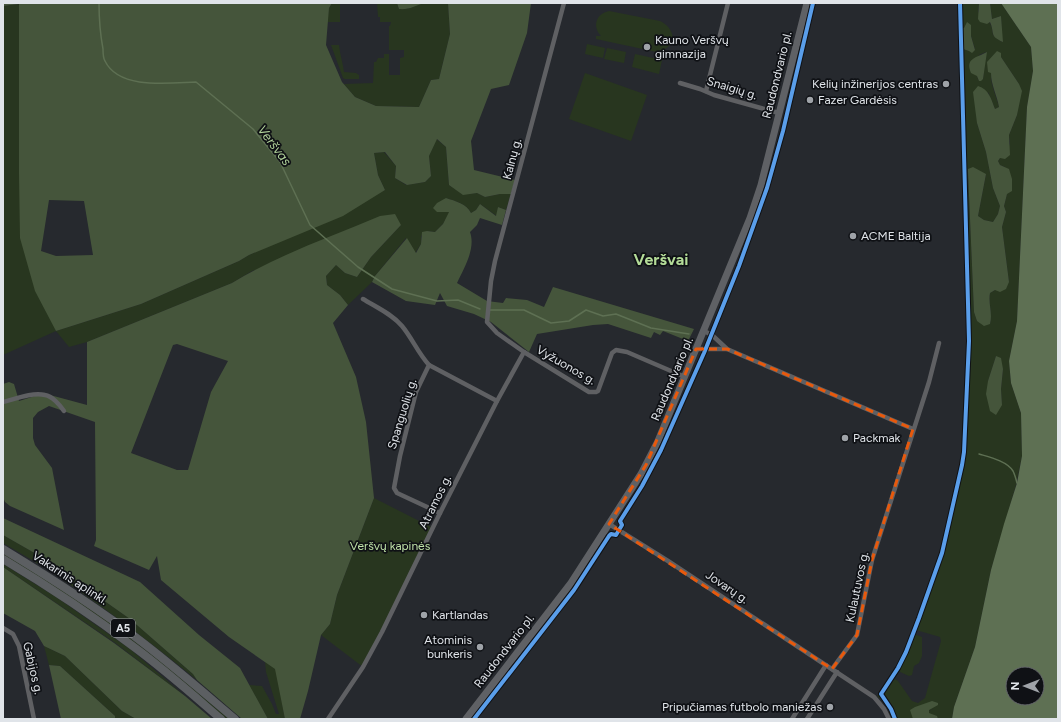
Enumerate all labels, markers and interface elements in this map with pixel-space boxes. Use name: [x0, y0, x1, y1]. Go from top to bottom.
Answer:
street label: Raudondvario pl.: [759, 30, 795, 120]
place label: Kauno Veršvų gimnazija: [655, 33, 729, 61]
marker: Kauno Veršvų gimnazija: [642, 42, 652, 52]
street label: Snaigių g.: [705, 74, 759, 102]
place label: Kelių inžinerijos centras: [812, 77, 938, 91]
marker: Kelių inžinerijos centras: [941, 79, 951, 89]
place label: Fazer Gardėsis: [818, 93, 897, 107]
marker: Fazer Gardėsis: [805, 95, 815, 105]
water label: Veršvas: [255, 122, 295, 168]
street label: Kalnų g.: [500, 137, 524, 181]
place label: ACME Baltija: [861, 229, 931, 243]
marker: ACME Baltija: [848, 231, 858, 241]
district label: Veršvai: [634, 250, 688, 269]
street label: Raudondvario pl.: [648, 335, 696, 423]
street label: Vyžuonos g.: [534, 342, 598, 388]
street label: Spanguolių g.: [385, 377, 419, 451]
place label: Packmak: [853, 431, 901, 445]
marker: Packmak: [840, 433, 850, 443]
street label: Atramos g.: [416, 473, 454, 531]
park label: Veršvų kapinės: [350, 539, 431, 553]
street label: Vakarinis aplinkl.: [30, 548, 110, 608]
street label: Kulautuvos g.: [843, 550, 871, 624]
street label: Jovarų g.: [703, 568, 751, 606]
place label: Kartlandas: [432, 608, 489, 622]
marker: Kartlandas: [419, 610, 429, 620]
street label: Raudondvario pl.: [471, 612, 537, 690]
road number: A5: [111, 619, 135, 637]
place label: Atominis bunkeris: [424, 633, 472, 661]
street label: Gabijos g.: [20, 640, 46, 696]
marker: Atominis bunkeris: [475, 642, 485, 652]
north arrow: [1005, 666, 1045, 706]
text: N: [1009, 682, 1022, 690]
place label: Pripučiamas futbolo maniežas: [662, 700, 822, 714]
marker: Pripučiamas futbolo maniežas: [825, 702, 835, 712]

